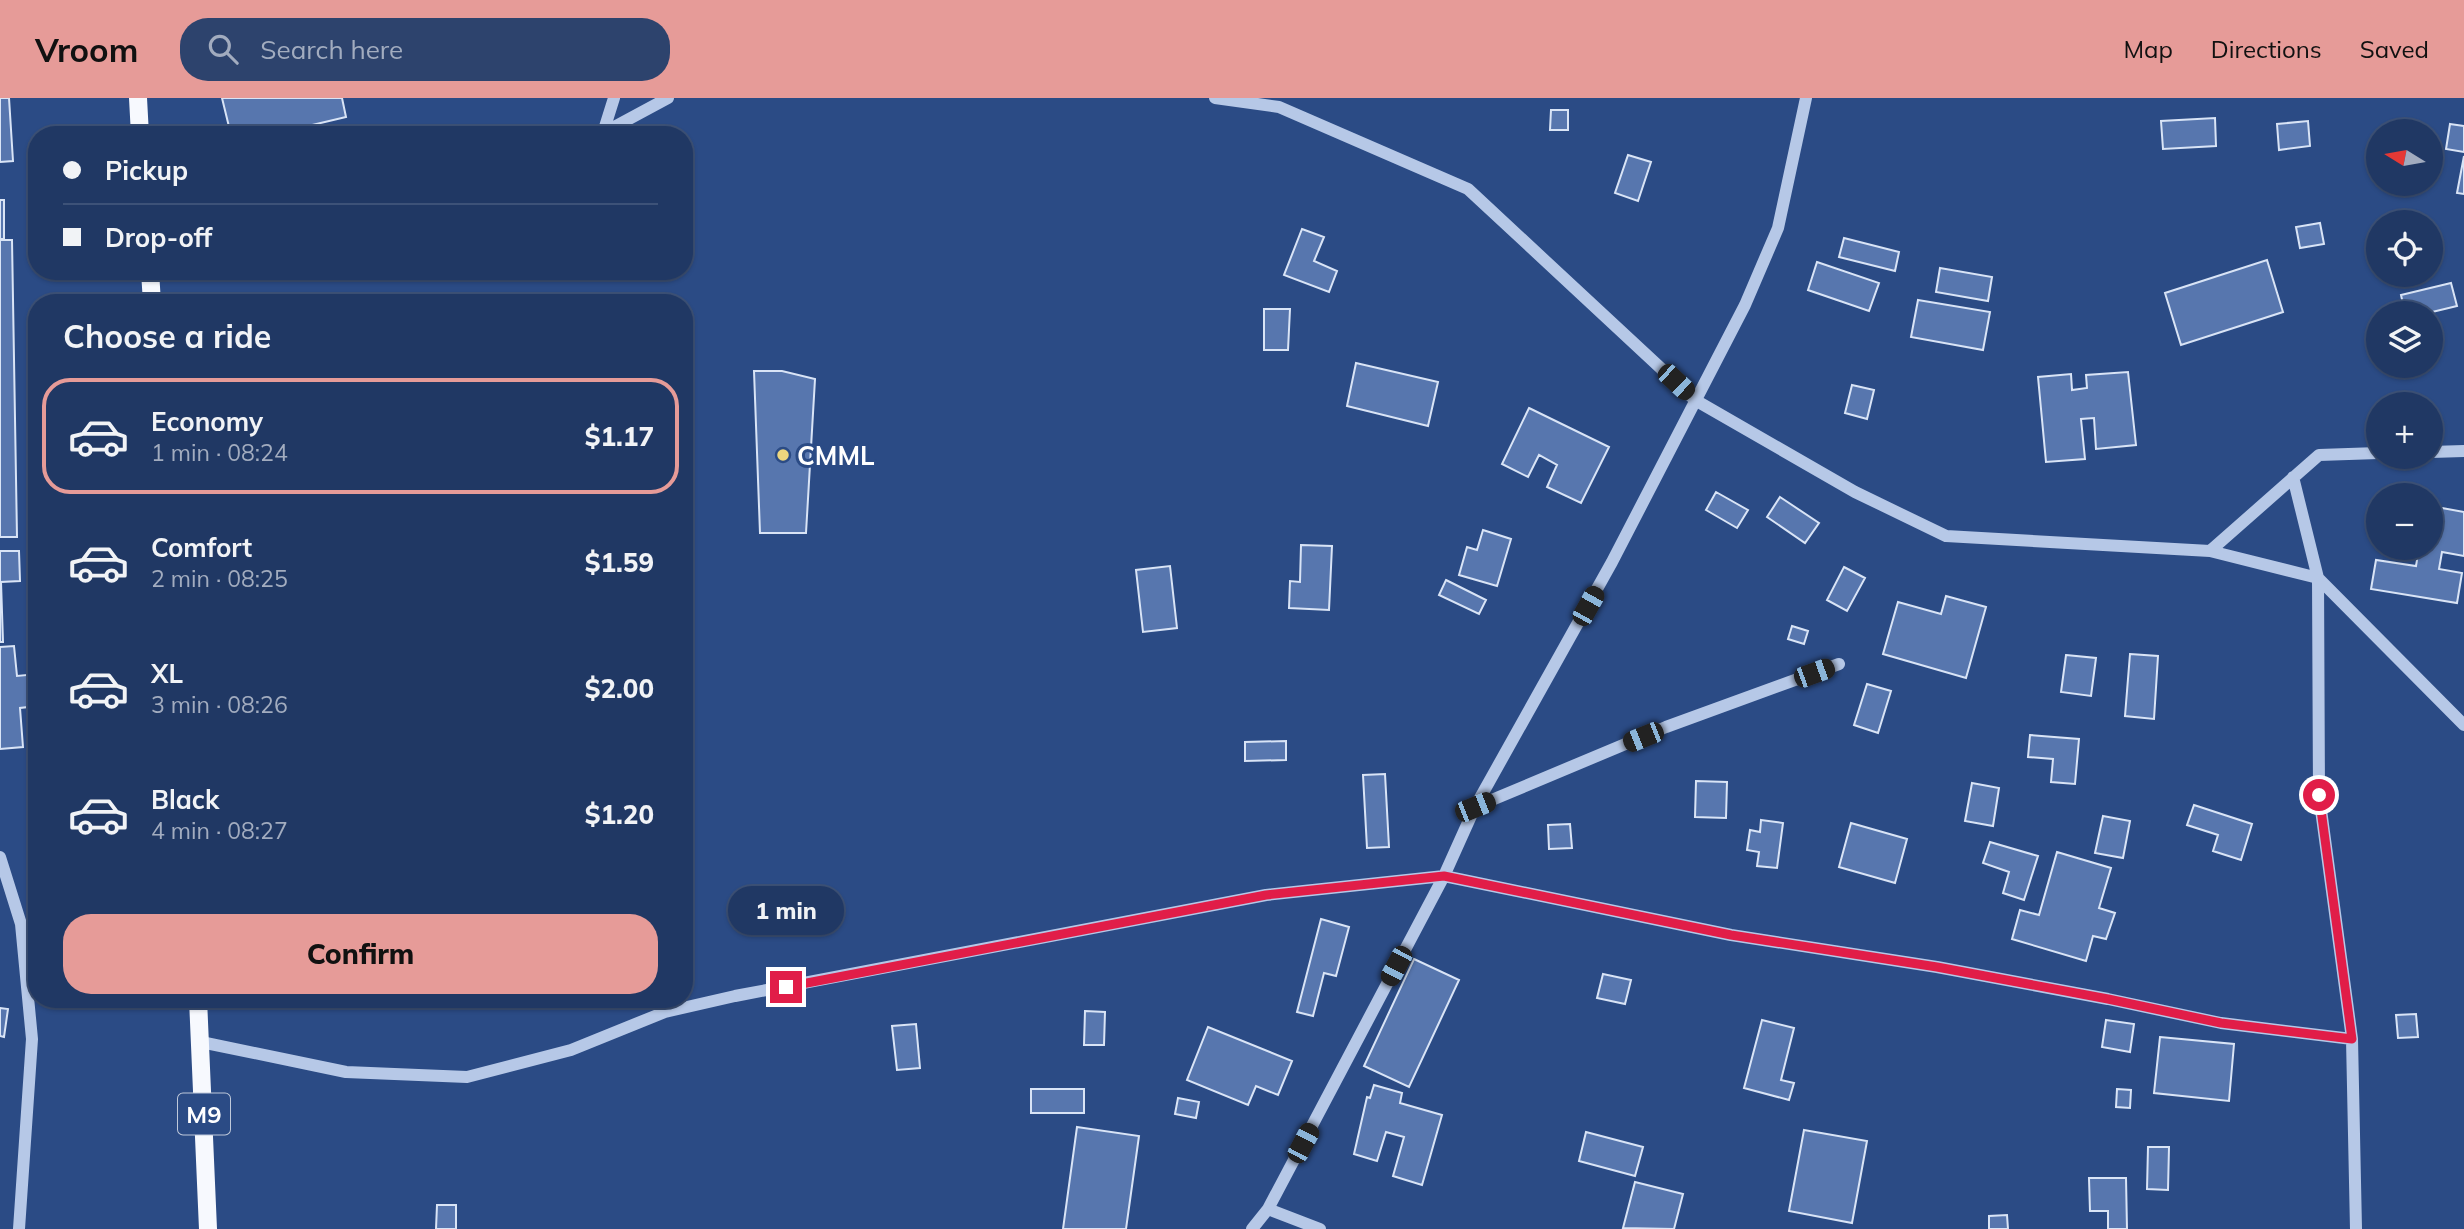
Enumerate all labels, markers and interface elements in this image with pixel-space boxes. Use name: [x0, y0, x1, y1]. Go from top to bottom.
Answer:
search box: [180, 18, 670, 81]
text: Vroom: [35, 29, 138, 70]
icon: search: [204, 30, 242, 68]
text: Search here: [260, 33, 403, 66]
text: Map: [2123, 34, 2173, 64]
text: Directions: [2211, 34, 2322, 64]
text: Saved: [2360, 34, 2429, 64]
north arrow: [2366, 119, 2443, 196]
map controls: [2366, 119, 2443, 560]
text: Pickup: [105, 154, 188, 187]
button: locate: [2366, 210, 2443, 287]
text: Drop-off: [105, 221, 212, 254]
button: layers: [2366, 301, 2443, 378]
text: Choose a ride: [63, 316, 271, 356]
car: [1654, 360, 1699, 404]
button: +: [2366, 392, 2443, 469]
icon: car: [67, 405, 130, 468]
text: Economy: [151, 405, 263, 438]
text: $1.17: [585, 420, 654, 453]
text: 1 min · 08:24: [151, 438, 288, 467]
place label: CMML: [797, 439, 875, 472]
marker: CMML: [775, 447, 791, 463]
button: −: [2366, 483, 2443, 560]
icon: car: [67, 531, 130, 594]
text: Comfort: [151, 531, 252, 564]
text: $1.59: [585, 546, 654, 579]
text: 2 min · 08:25: [151, 564, 288, 593]
car: [1569, 583, 1608, 629]
car: [1791, 656, 1838, 690]
icon: car: [67, 657, 130, 720]
text: XL: [151, 657, 183, 690]
text: $2.00: [585, 672, 654, 705]
text: 3 min · 08:26: [151, 690, 288, 719]
car: [1620, 719, 1667, 755]
route start: [2303, 779, 2335, 811]
icon: car: [67, 783, 130, 846]
text: Black: [151, 783, 219, 816]
car: [1452, 789, 1499, 825]
text: $1.20: [585, 798, 654, 831]
text: 4 min · 08:27: [151, 816, 288, 845]
callout: 1 min: [728, 886, 844, 934]
text: 1 min: [755, 896, 817, 925]
button: Confirm: [63, 914, 658, 994]
car: [1377, 943, 1416, 989]
route end: [770, 971, 802, 1003]
road number: M9: [178, 1094, 230, 1134]
car: [1284, 1120, 1323, 1166]

